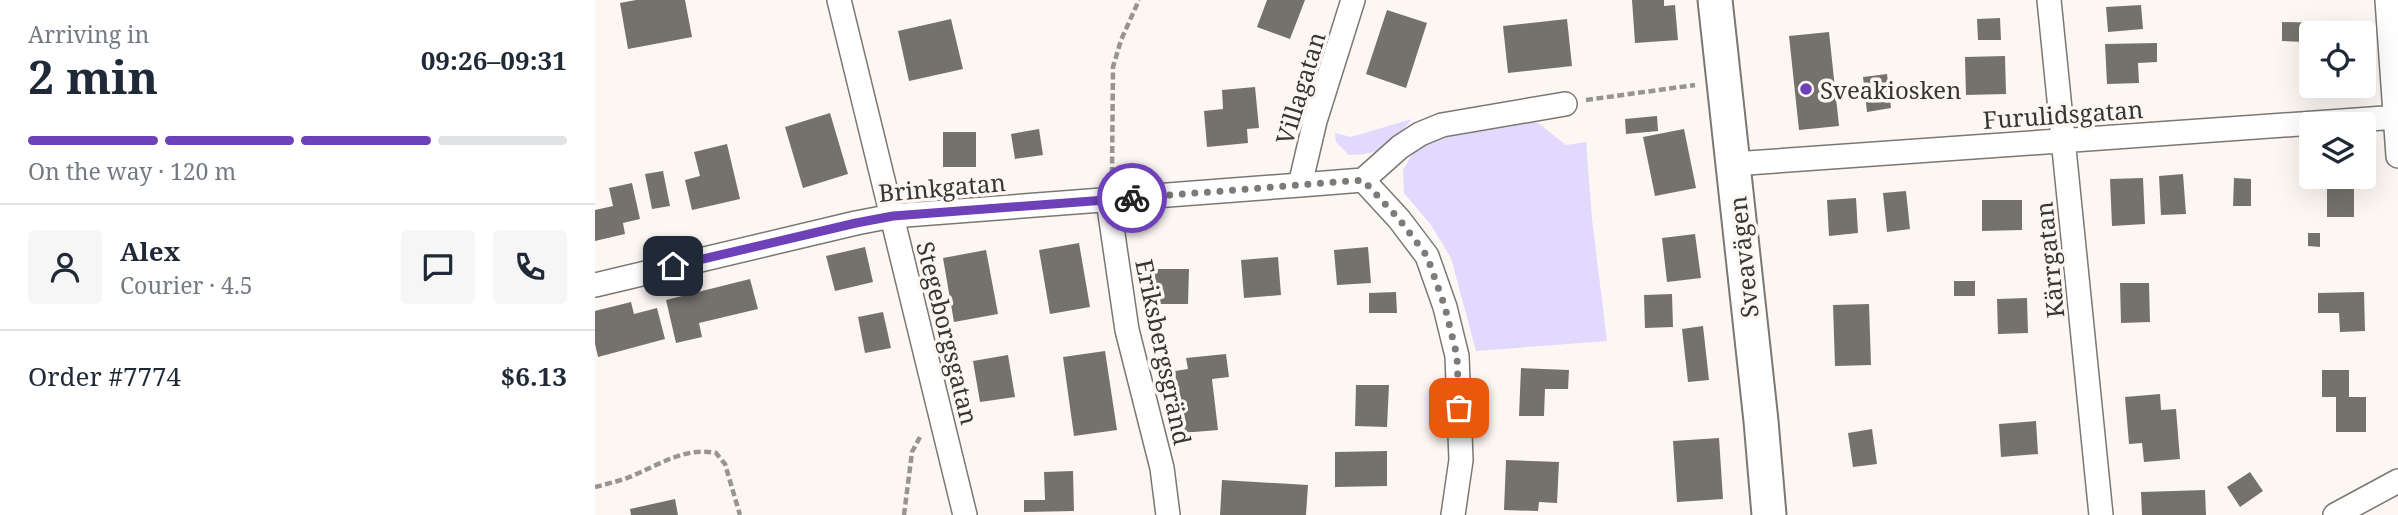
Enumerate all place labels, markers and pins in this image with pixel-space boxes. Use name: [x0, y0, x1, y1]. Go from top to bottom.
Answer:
place label: Sveakiosken: [1820, 73, 1962, 106]
marker: Sveakiosken: [1798, 81, 1814, 97]
pin: [643, 236, 703, 296]
pin: [1429, 378, 1489, 438]

